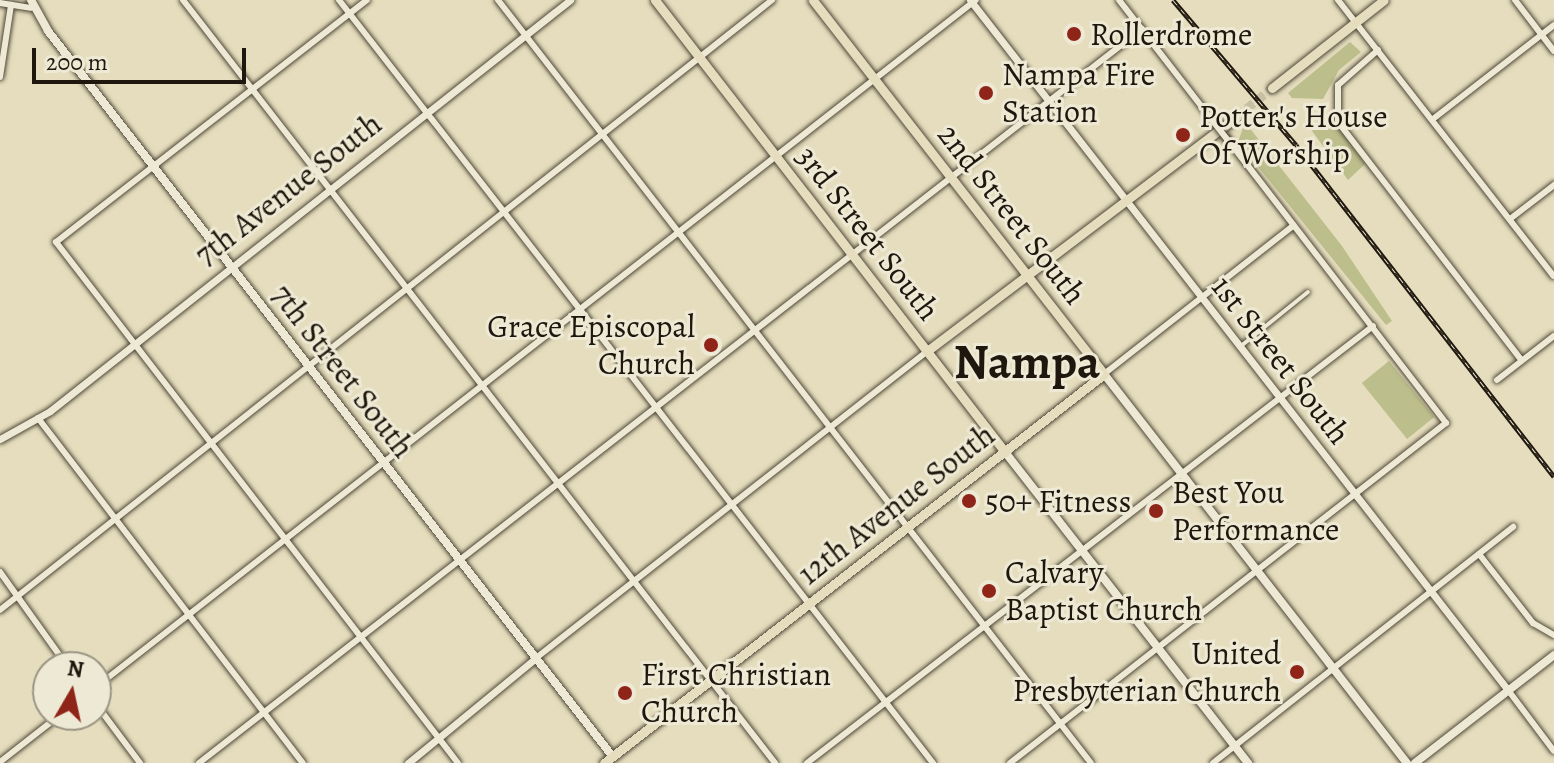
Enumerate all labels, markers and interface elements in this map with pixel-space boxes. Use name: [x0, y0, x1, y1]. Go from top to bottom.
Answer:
place label: Rollerdrome: [1090, 15, 1252, 53]
marker: Rollerdrome: [1065, 25, 1083, 43]
scale bar: [36, 32, 250, 82]
text: 200 m: [46, 46, 108, 78]
place label: Nampa Fire Station: [1002, 56, 1155, 131]
marker: Nampa Fire Station: [977, 84, 995, 102]
place label: Potter's House Of Worship: [1199, 98, 1388, 173]
street label: 7th Avenue South: [187, 104, 389, 274]
street label: 2nd Street South: [930, 116, 1094, 312]
marker: Potter's House Of Worship: [1174, 126, 1192, 144]
street label: 3rd Street South: [788, 138, 948, 328]
street label: 1st Street South: [1203, 268, 1359, 452]
street label: 7th Street South: [263, 277, 423, 465]
place label: Grace Episcopal Church: [487, 308, 695, 383]
district label: Nampa: [954, 334, 1100, 392]
marker: Grace Episcopal Church: [702, 336, 720, 354]
street label: 12th Avenue South: [790, 415, 1002, 593]
place label: Best You Performance: [1172, 474, 1339, 549]
place label: 50+ Fitness: [985, 482, 1131, 520]
marker: 50+ Fitness: [960, 492, 978, 510]
marker: Best You Performance: [1147, 502, 1165, 520]
place label: Calvary Baptist Church: [1005, 554, 1202, 629]
marker: Calvary Baptist Church: [980, 582, 998, 600]
place label: United Presbyterian Church: [1013, 635, 1281, 710]
north arrow: [32, 651, 112, 731]
text: N: [65, 653, 86, 685]
place label: First Christian Church: [641, 656, 831, 731]
marker: United Presbyterian Church: [1288, 663, 1306, 681]
marker: First Christian Church: [616, 684, 634, 702]

